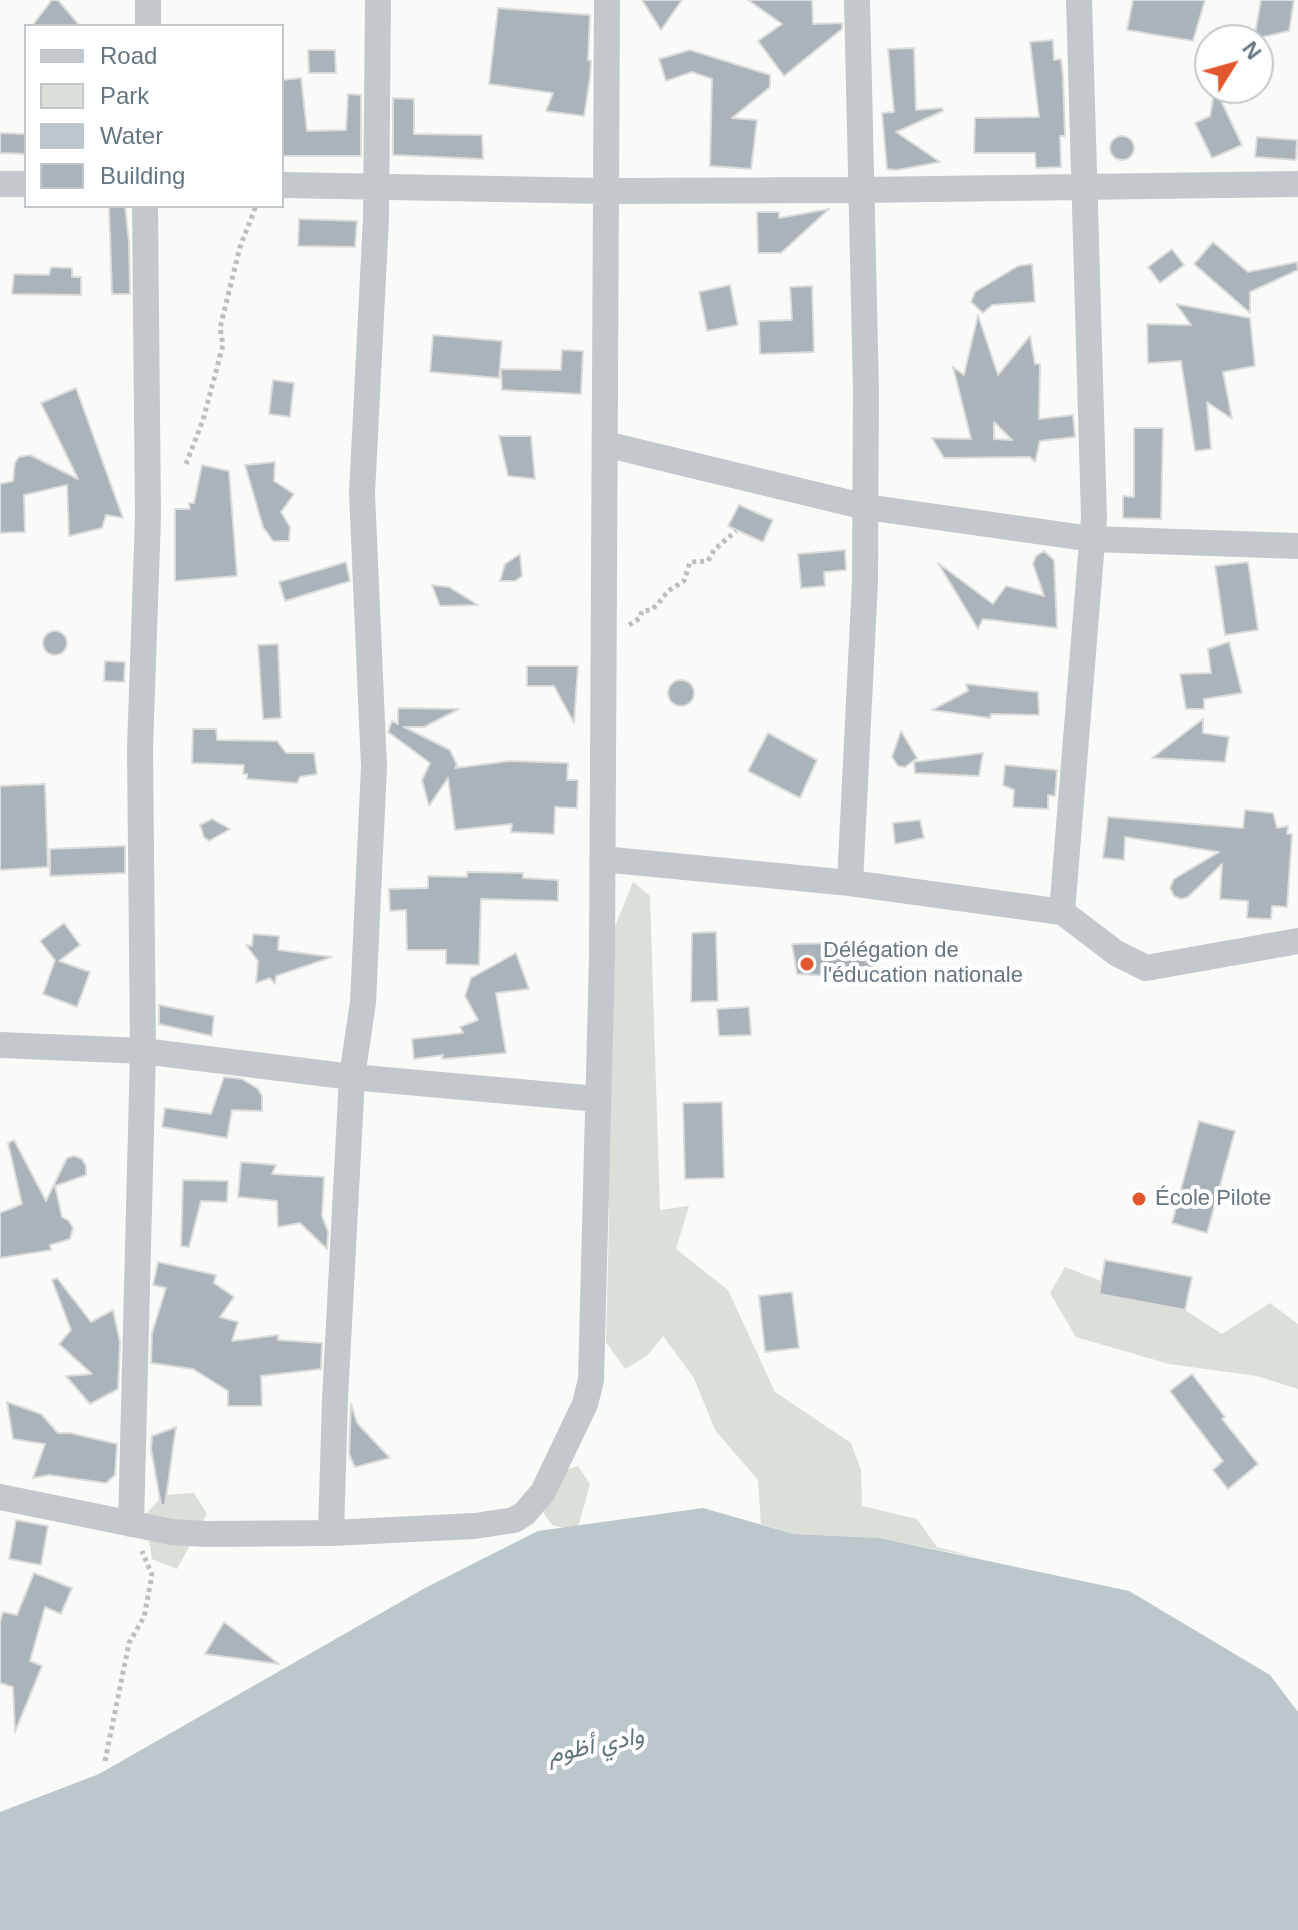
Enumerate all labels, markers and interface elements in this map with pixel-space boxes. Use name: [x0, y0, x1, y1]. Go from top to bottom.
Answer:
legend: [24, 24, 284, 208]
north arrow: [1194, 24, 1274, 104]
text: N: [1237, 37, 1267, 64]
text: Road: [100, 42, 157, 69]
text: Park: [100, 82, 149, 109]
text: Water: [100, 122, 163, 149]
text: Building: [100, 162, 185, 189]
place label: Délégation de l'éducation nationale: [823, 938, 1023, 990]
marker: Délégation de l'éducation nationale: [798, 955, 816, 973]
place label: École Pilote: [1155, 1186, 1271, 1212]
marker: École Pilote: [1130, 1190, 1148, 1208]
water label: وادي أظوم: [545, 1722, 647, 1770]

